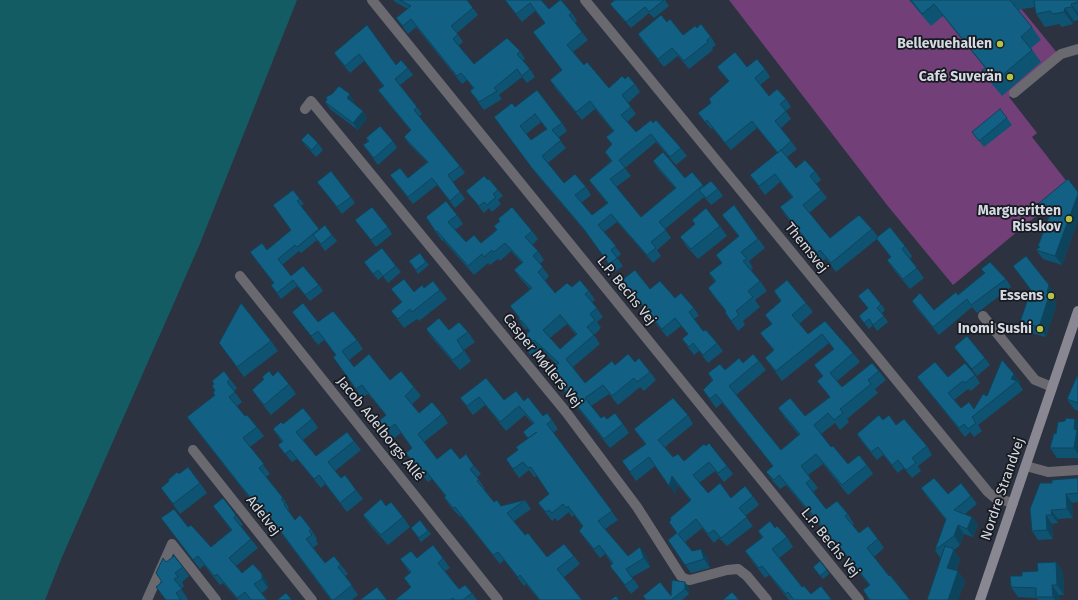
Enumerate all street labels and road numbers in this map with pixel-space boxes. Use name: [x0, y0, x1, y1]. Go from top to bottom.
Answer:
street label: Themsvej: [781, 219, 831, 277]
street label: L.P. Bechs Vej: [593, 253, 659, 329]
street label: Casper Møllers Vej: [499, 311, 585, 411]
street label: Jacob Adelborgs Allé: [333, 373, 427, 485]
street label: Nordre Strandvej: [978, 435, 1028, 543]
street label: Adelvej: [242, 493, 284, 539]
street label: L.P. Bechs Vej: [797, 505, 863, 581]

